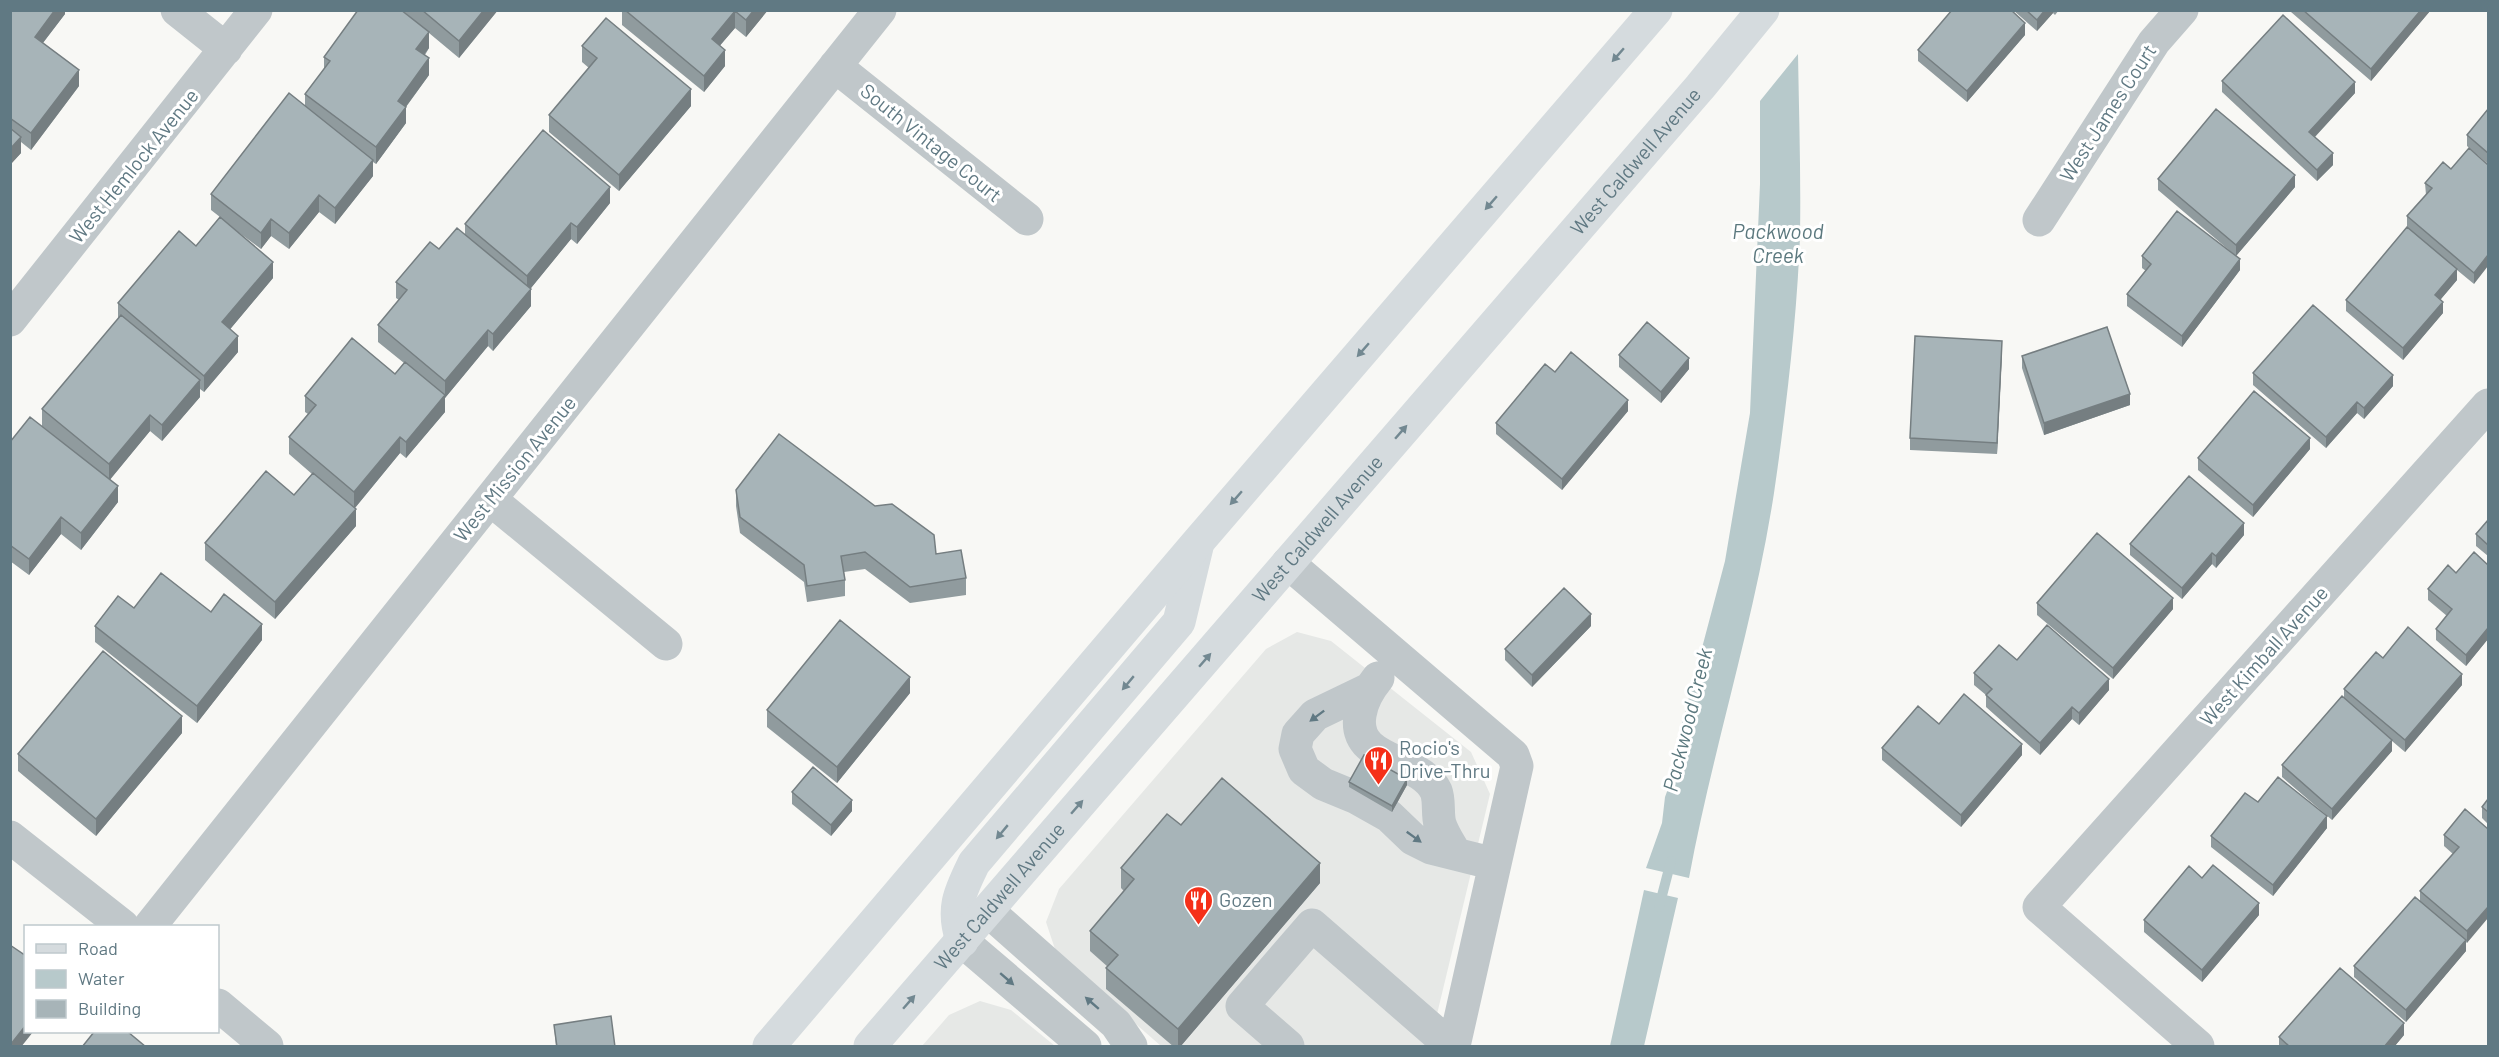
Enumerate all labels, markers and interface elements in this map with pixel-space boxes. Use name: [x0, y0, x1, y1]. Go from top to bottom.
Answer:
street label: West James Court: [2054, 39, 2160, 186]
one-way arrow: [1612, 47, 1625, 62]
street label: South Vintage Court: [856, 78, 1007, 206]
street label: West Caldwell Avenue: [1565, 82, 1705, 239]
street label: West Hemlock Avenue: [64, 83, 203, 247]
one-way arrow: [1484, 195, 1497, 210]
water label: Packwood Creek: [1732, 218, 1824, 267]
one-way arrow: [1357, 342, 1370, 358]
street label: West Mission Avenue: [448, 391, 580, 546]
one-way arrow: [1394, 425, 1407, 440]
street label: West Caldwell Avenue: [1246, 449, 1387, 607]
one-way arrow: [1230, 490, 1243, 505]
street label: West Kimball Avenue: [2194, 581, 2332, 730]
water label: Packwood Creek: [1657, 644, 1717, 794]
one-way arrow: [1198, 653, 1211, 668]
one-way arrow: [1122, 675, 1135, 690]
one-way arrow: [1310, 710, 1326, 722]
place label: Rocio's Drive-Thru: [1399, 735, 1491, 782]
restaurant icon: Rocio's Drive-Thru: [1362, 744, 1394, 786]
one-way arrow: [1071, 799, 1084, 815]
street label: West Caldwell Avenue: [928, 817, 1069, 974]
one-way arrow: [996, 824, 1009, 839]
one-way arrow: [1405, 831, 1421, 843]
restaurant icon: Gozen: [1182, 884, 1214, 926]
place label: Gozen: [1219, 887, 1272, 911]
legend: [24, 925, 219, 1033]
text: Road: [78, 937, 118, 959]
text: Water: [78, 967, 125, 989]
one-way arrow: [999, 972, 1014, 985]
one-way arrow: [902, 995, 915, 1010]
text: Building: [78, 997, 141, 1019]
one-way arrow: [1085, 997, 1100, 1010]

